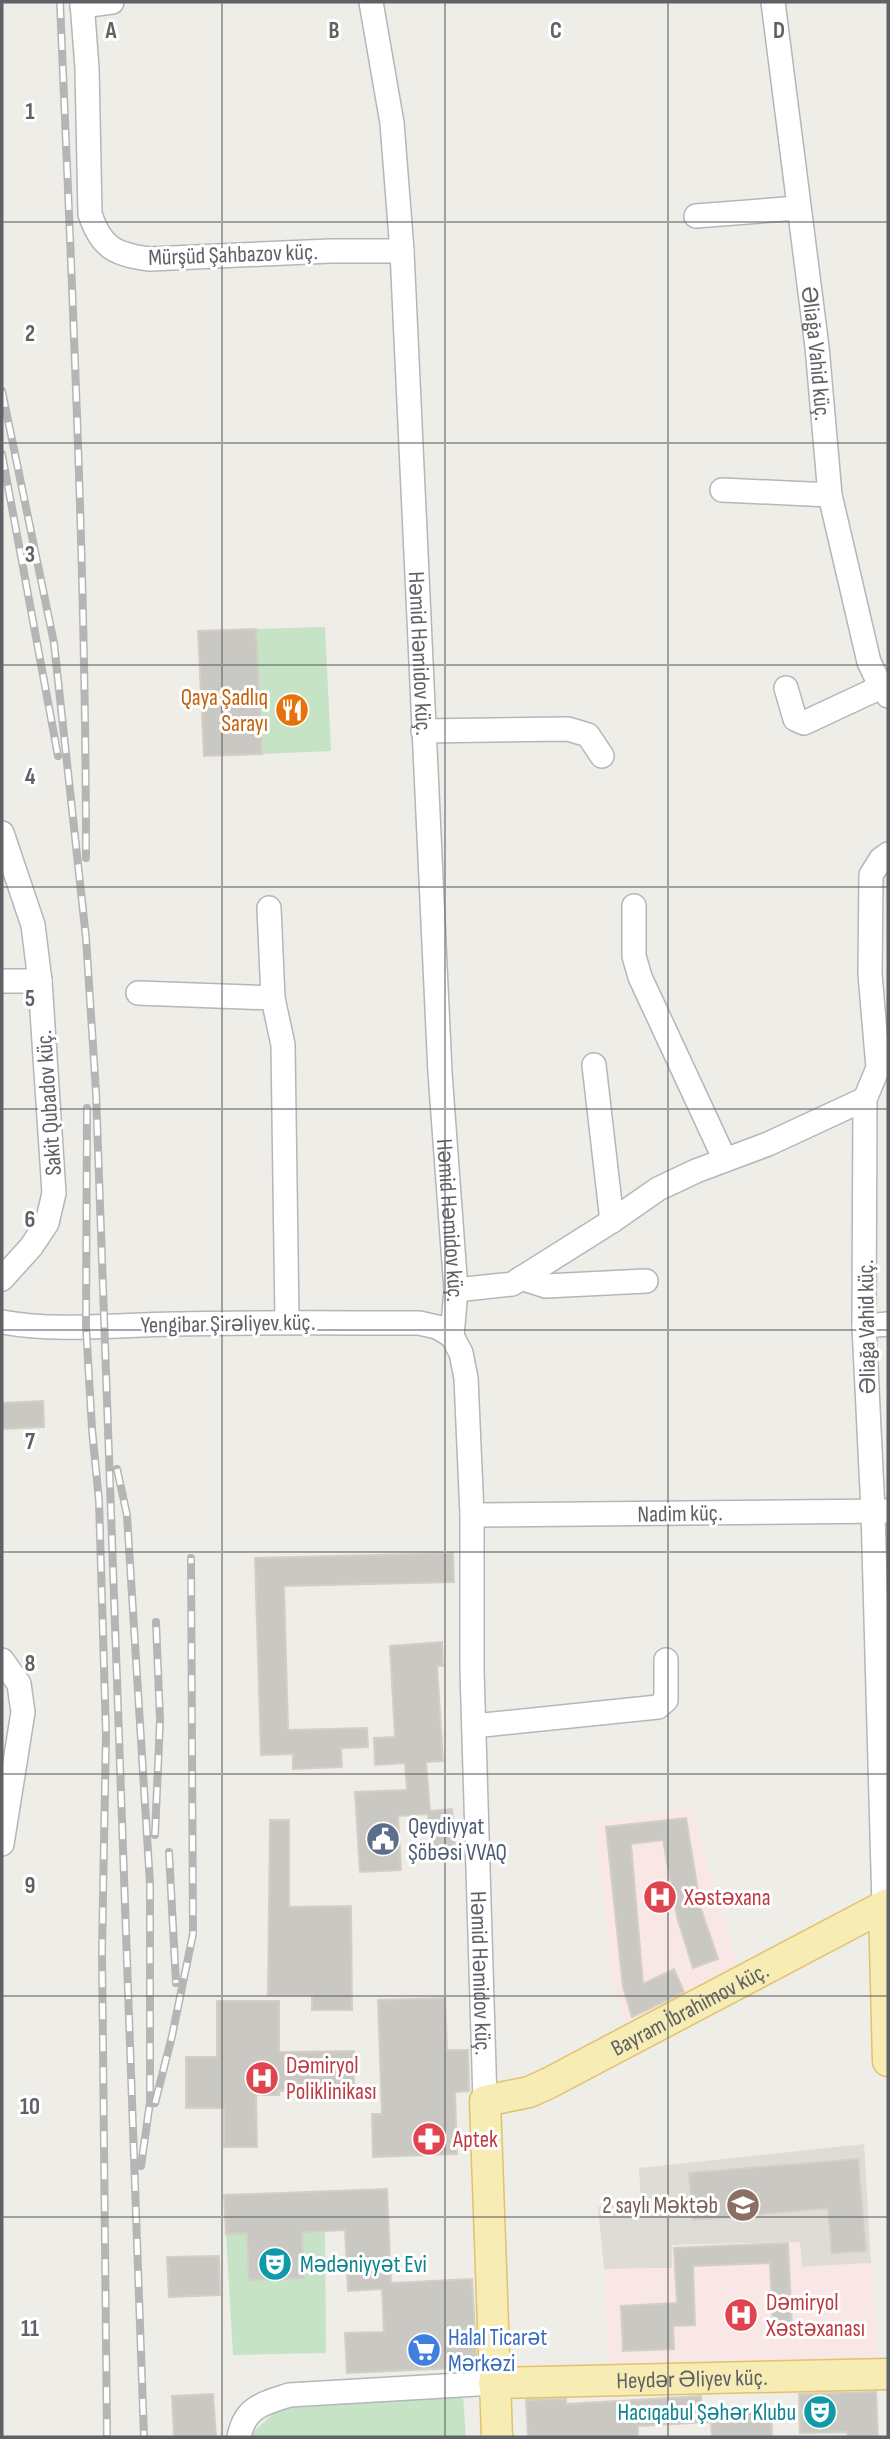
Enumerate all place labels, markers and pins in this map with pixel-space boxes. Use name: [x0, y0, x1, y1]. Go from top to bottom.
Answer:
place label: Qaya Şadlıq Sarayı: [181, 684, 268, 738]
restaurant icon: Qaya Şadlıq Sarayı: [273, 691, 311, 729]
place label: Qeydiyyat Şöbəsi VVAQ: [408, 1813, 507, 1867]
public building icon: Qeydiyyat Şöbəsi VVAQ: [364, 1820, 402, 1858]
hospital icon: Xəstəxana: [641, 1878, 679, 1916]
place label: Xəstəxana: [683, 1884, 771, 1912]
place label: Dəmiryol Poliklinikası: [286, 2052, 376, 2106]
hospital icon: Dəmiryol Poliklinikası: [243, 2059, 281, 2097]
pharmacy icon: Aptek: [410, 2120, 448, 2158]
place label: Aptek: [452, 2126, 498, 2154]
school or university icon: 2 saylı Məktəb: [724, 2186, 762, 2224]
place label: 2 saylı Məktəb: [602, 2192, 718, 2220]
theatre icon: Mədəniyyət Evi: [256, 2245, 294, 2283]
place label: Mədəniyyət Evi: [300, 2251, 427, 2279]
place label: Dəmiryol Xəstəxanası: [765, 2289, 865, 2343]
hospital icon: Dəmiryol Xəstəxanası: [722, 2296, 760, 2334]
place label: Halal Ticarət Mərkəzi: [448, 2324, 547, 2378]
supermarket icon: Halal Ticarət Mərkəzi: [405, 2331, 443, 2369]
theatre icon: Hacıqabul Şəhər Klubu: [801, 2393, 839, 2431]
place label: Hacıqabul Şəhər Klubu: [618, 2399, 796, 2427]

